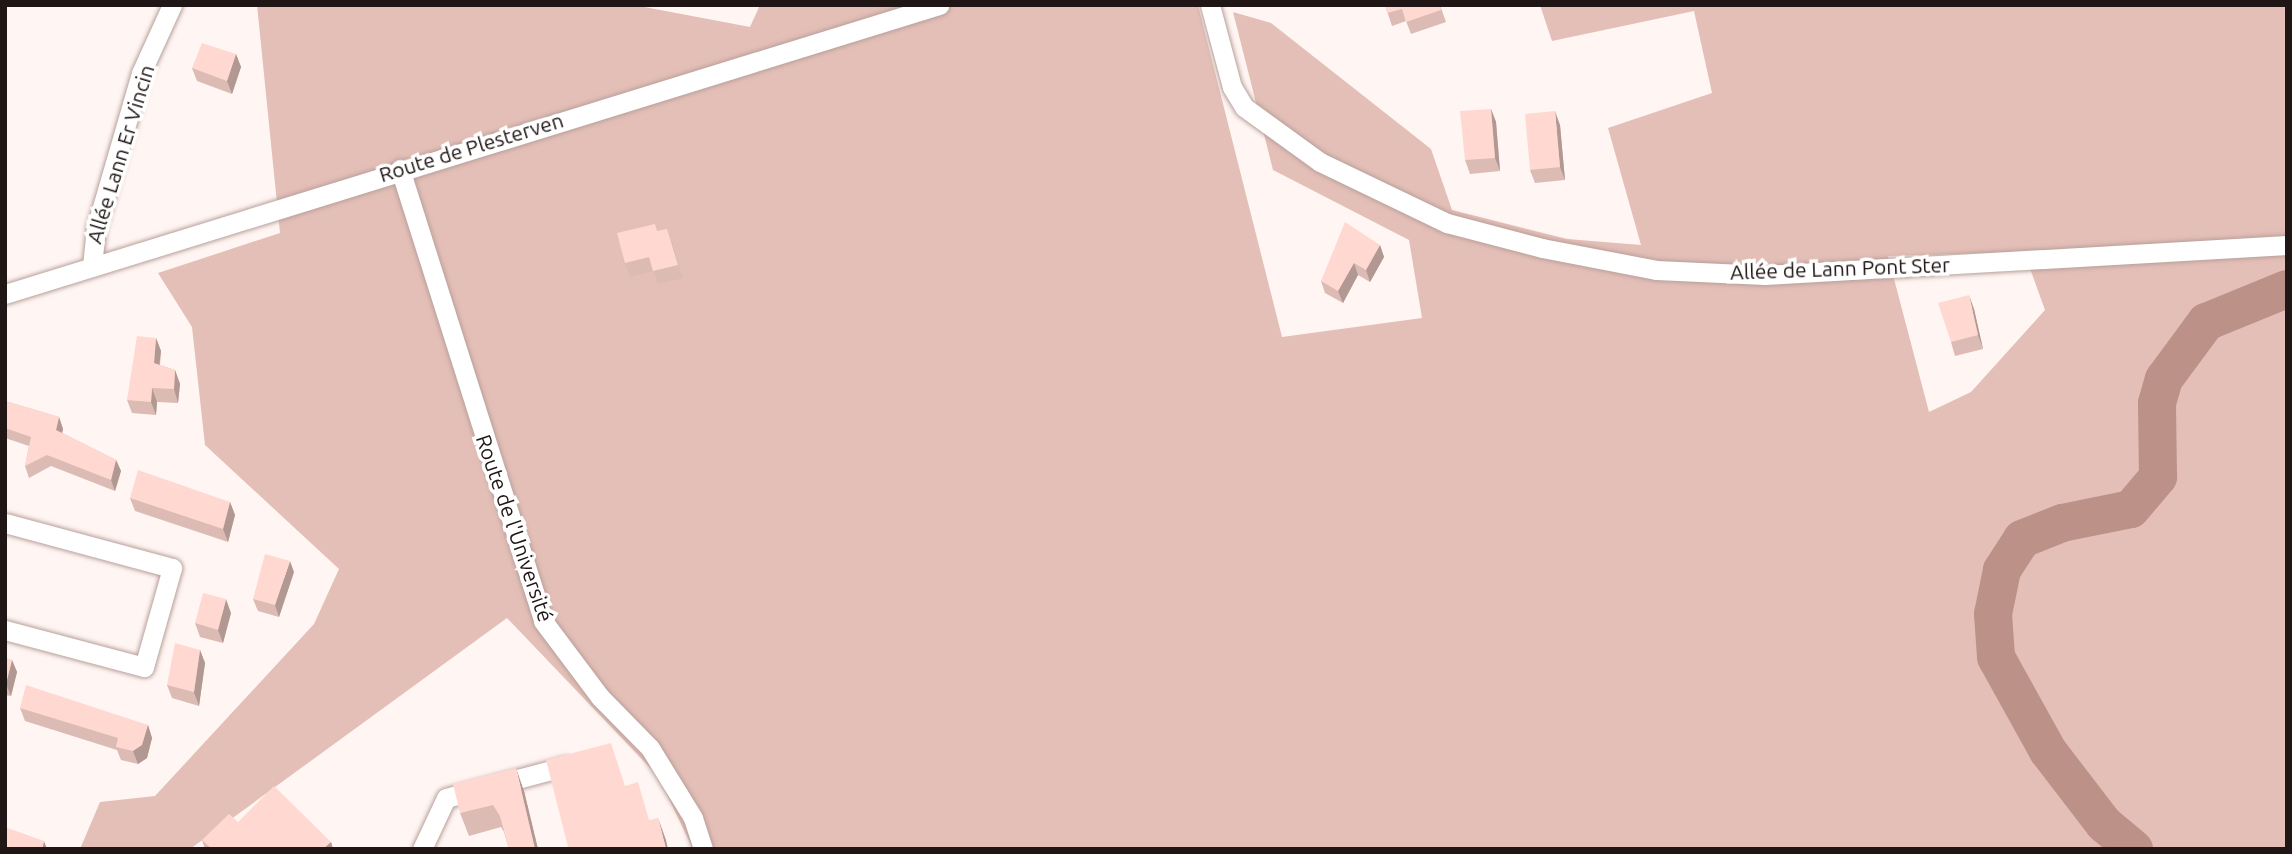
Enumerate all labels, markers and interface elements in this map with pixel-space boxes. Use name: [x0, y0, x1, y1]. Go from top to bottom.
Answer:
street label: Allée Lann Er Vincin: [81, 62, 159, 246]
street label: Route de Plesterven: [376, 107, 566, 187]
street label: Allée de Lann Pont Ster: [1730, 252, 1950, 284]
street label: Route de l'Université: [471, 431, 559, 625]

